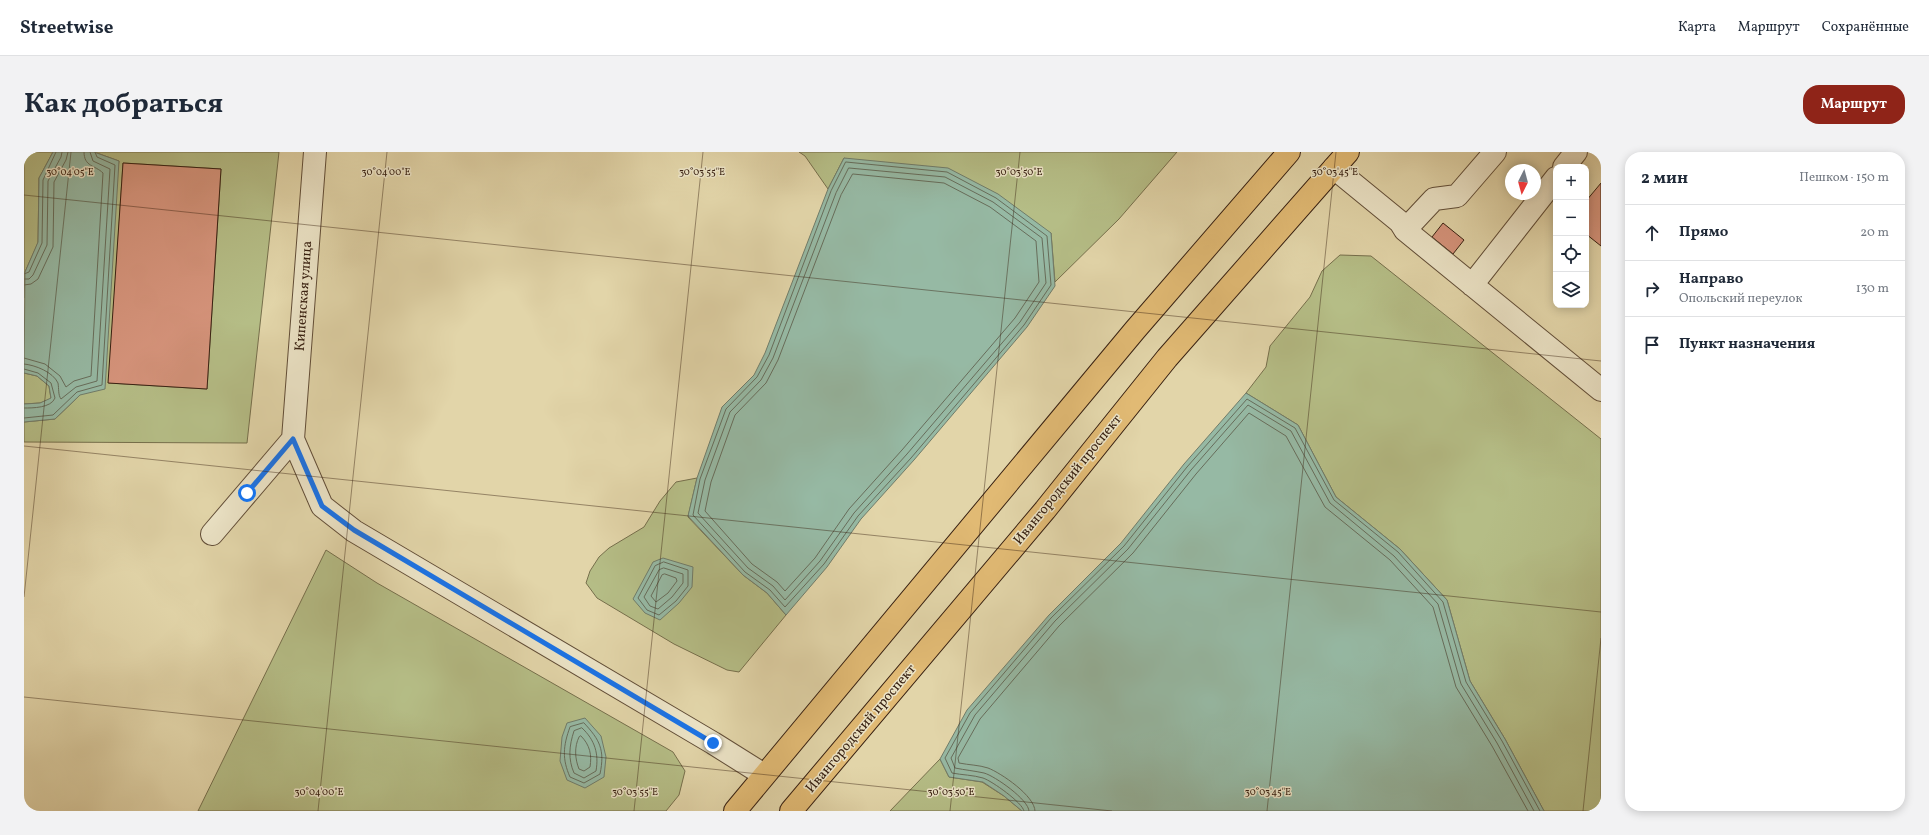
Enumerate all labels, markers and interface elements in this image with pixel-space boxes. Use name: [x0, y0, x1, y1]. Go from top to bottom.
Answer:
text: Streetwise: [20, 15, 113, 41]
text: Карта: [1678, 18, 1716, 37]
text: Маршрут: [1738, 18, 1800, 37]
text: Сохранённые: [1822, 18, 1909, 37]
text: Как добраться: [24, 85, 223, 124]
button: Маршрут: [1803, 85, 1905, 124]
north arrow: [1505, 164, 1541, 200]
map controls: [1553, 164, 1589, 308]
button: +: [1553, 164, 1589, 200]
text: 30°04'05"E: [46, 165, 94, 179]
text: 30°04'00"E: [362, 165, 410, 179]
text: 30°03'55"E: [679, 165, 725, 179]
text: 30°03'50"E: [996, 165, 1043, 179]
text: 30°03'45"E: [1312, 165, 1358, 179]
text: 2 мин: [1641, 167, 1688, 190]
text: Пешком · 150 m: [1799, 169, 1889, 187]
button: −: [1553, 200, 1589, 236]
icon: ahead: [1641, 222, 1663, 244]
text: Прямо: [1679, 222, 1728, 243]
text: 20 m: [1860, 224, 1889, 242]
button: locate: [1553, 236, 1589, 272]
street label: Кипенская улица: [291, 240, 317, 352]
text: Направо: [1679, 269, 1743, 290]
button: layers: [1553, 272, 1589, 308]
icon: right: [1641, 278, 1663, 300]
text: 130 m: [1856, 280, 1889, 298]
text: Опольский переулок: [1679, 290, 1802, 308]
icon: arrive: [1641, 334, 1663, 356]
text: Пункт назначения: [1679, 334, 1815, 355]
street label: Ивангородский проспект: [1009, 411, 1127, 549]
route start: [238, 484, 256, 502]
street label: Ивангородский проспект: [801, 661, 921, 797]
route end: [704, 734, 722, 752]
text: 30°04'00"E: [295, 785, 343, 799]
text: 30°03'55"E: [612, 785, 658, 799]
text: 30°03'50"E: [928, 785, 975, 799]
text: 30°03'45"E: [1245, 785, 1291, 799]

